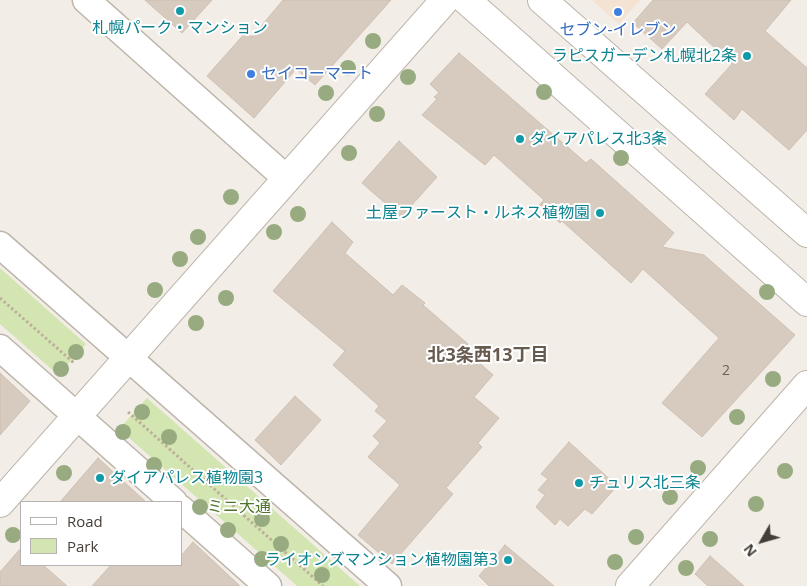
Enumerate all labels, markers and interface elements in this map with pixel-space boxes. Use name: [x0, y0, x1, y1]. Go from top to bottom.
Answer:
marker: 札幌パーク・マンション: [174, 5, 186, 17]
marker: セブン-イレブン: [612, 6, 624, 18]
place label: 札幌パーク・マンション: [92, 18, 268, 38]
place label: セブン-イレブン: [559, 20, 677, 40]
place label: ラピスガーデン札幌北2条: [552, 46, 737, 66]
marker: ラピスガーデン札幌北2条: [741, 50, 753, 62]
place label: セイコーマート: [261, 64, 373, 84]
marker: セイコーマート: [245, 68, 257, 80]
place label: ダイアパレス北3条: [530, 129, 667, 149]
marker: ダイアパレス北3条: [514, 133, 526, 145]
place label: 土屋ファースト・ルネス植物園: [366, 203, 590, 223]
marker: 土屋ファースト・ルネス植物園: [594, 207, 606, 219]
district label: 北3条西13丁目: [428, 345, 548, 367]
house number: 2: [722, 363, 730, 379]
place label: ダイアパレス植物園3: [110, 468, 263, 488]
marker: ダイアパレス植物園3: [94, 472, 106, 484]
place label: チュリス北三条: [589, 473, 701, 493]
marker: チュリス北三条: [573, 477, 585, 489]
park label: ミニ大通: [207, 497, 271, 517]
legend: [20, 501, 182, 566]
text: Road: [67, 511, 103, 531]
north arrow: [737, 516, 787, 566]
text: Park: [67, 536, 98, 556]
text: N: [739, 540, 761, 561]
place label: ライオンズマンション植物園第3: [265, 550, 498, 570]
marker: ライオンズマンション植物園第3: [502, 554, 514, 566]

